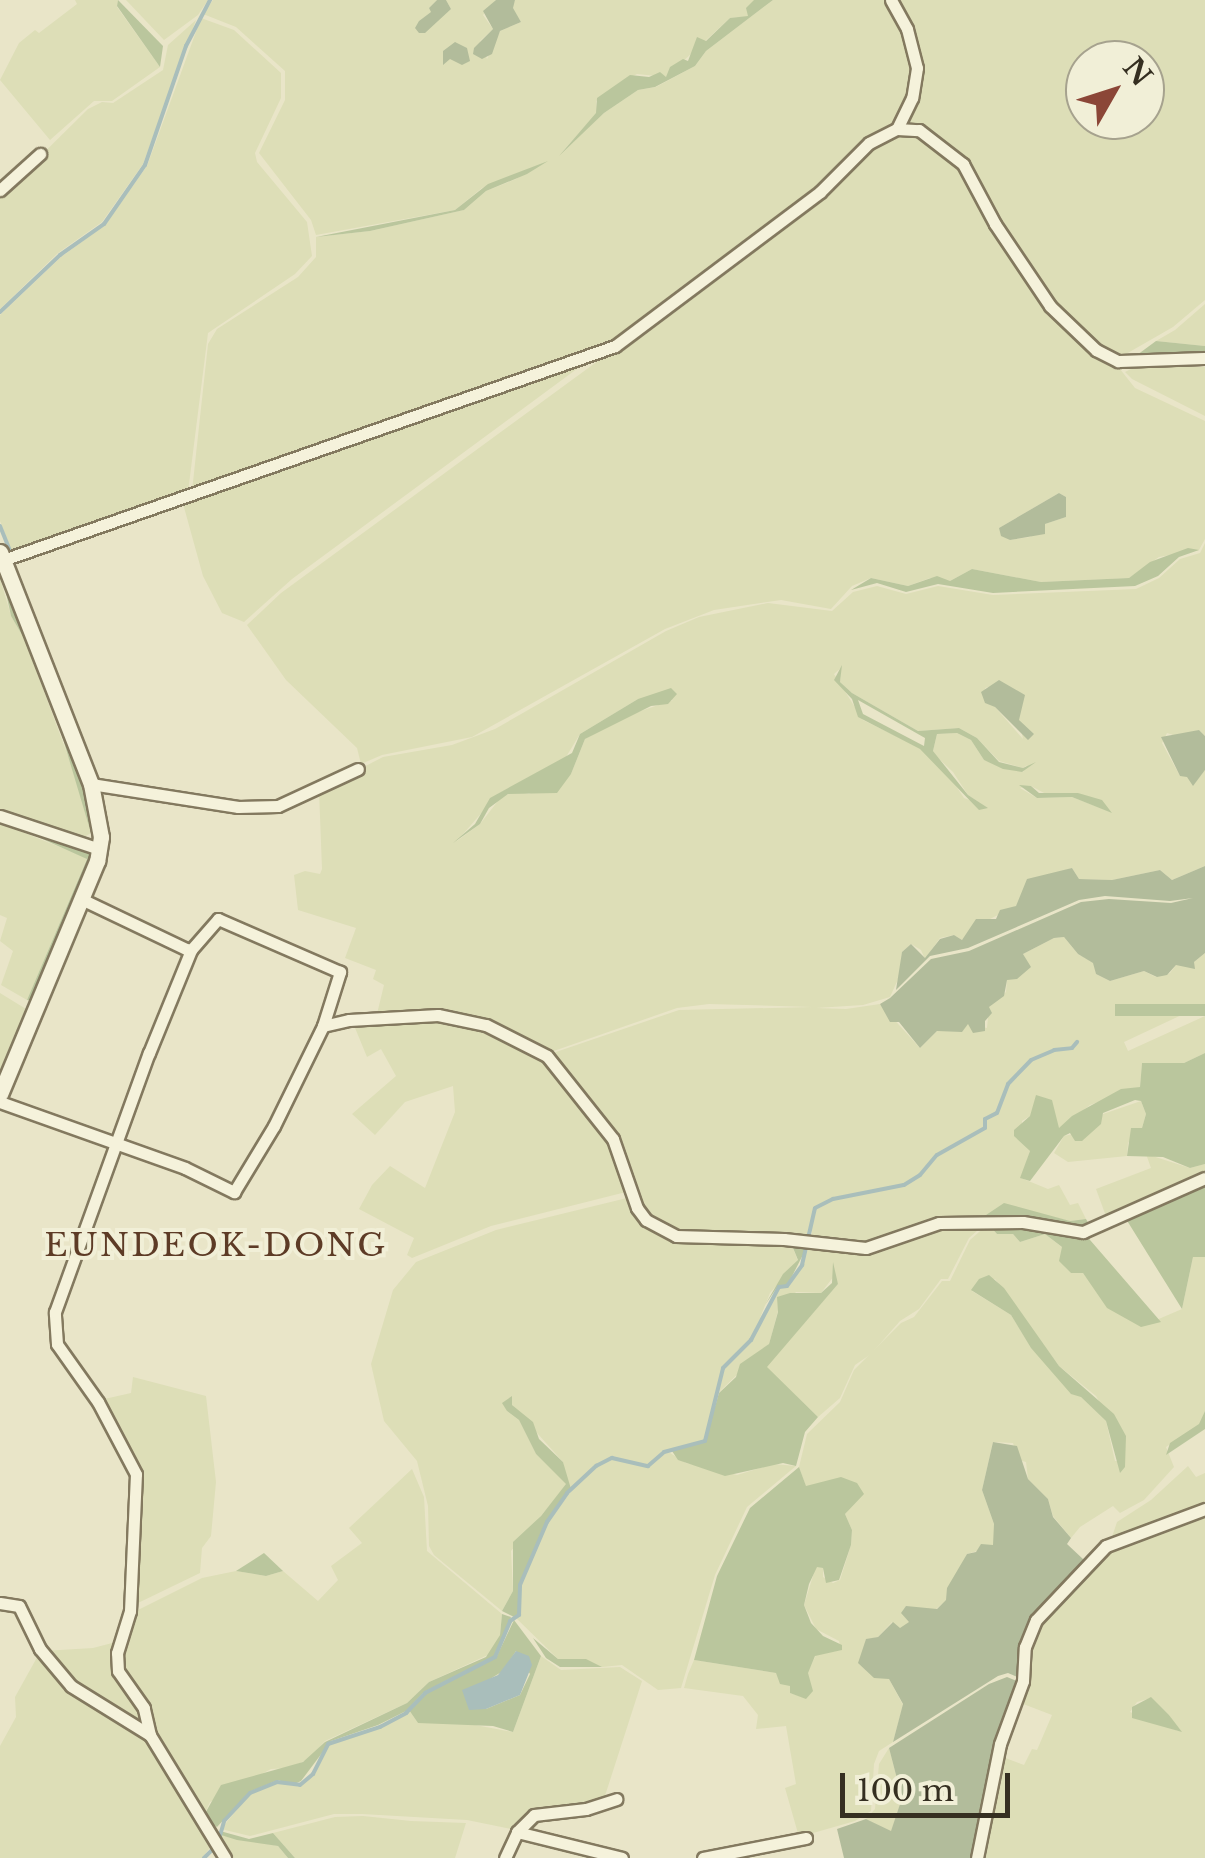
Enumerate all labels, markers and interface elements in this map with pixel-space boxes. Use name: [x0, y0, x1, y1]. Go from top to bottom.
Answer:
north arrow: [1065, 40, 1165, 140]
text: N: [1115, 51, 1159, 93]
district label: EUNDEOK-DONG: [44, 1226, 388, 1264]
scale bar: [845, 1753, 1015, 1815]
text: 100 m: [857, 1772, 954, 1809]

